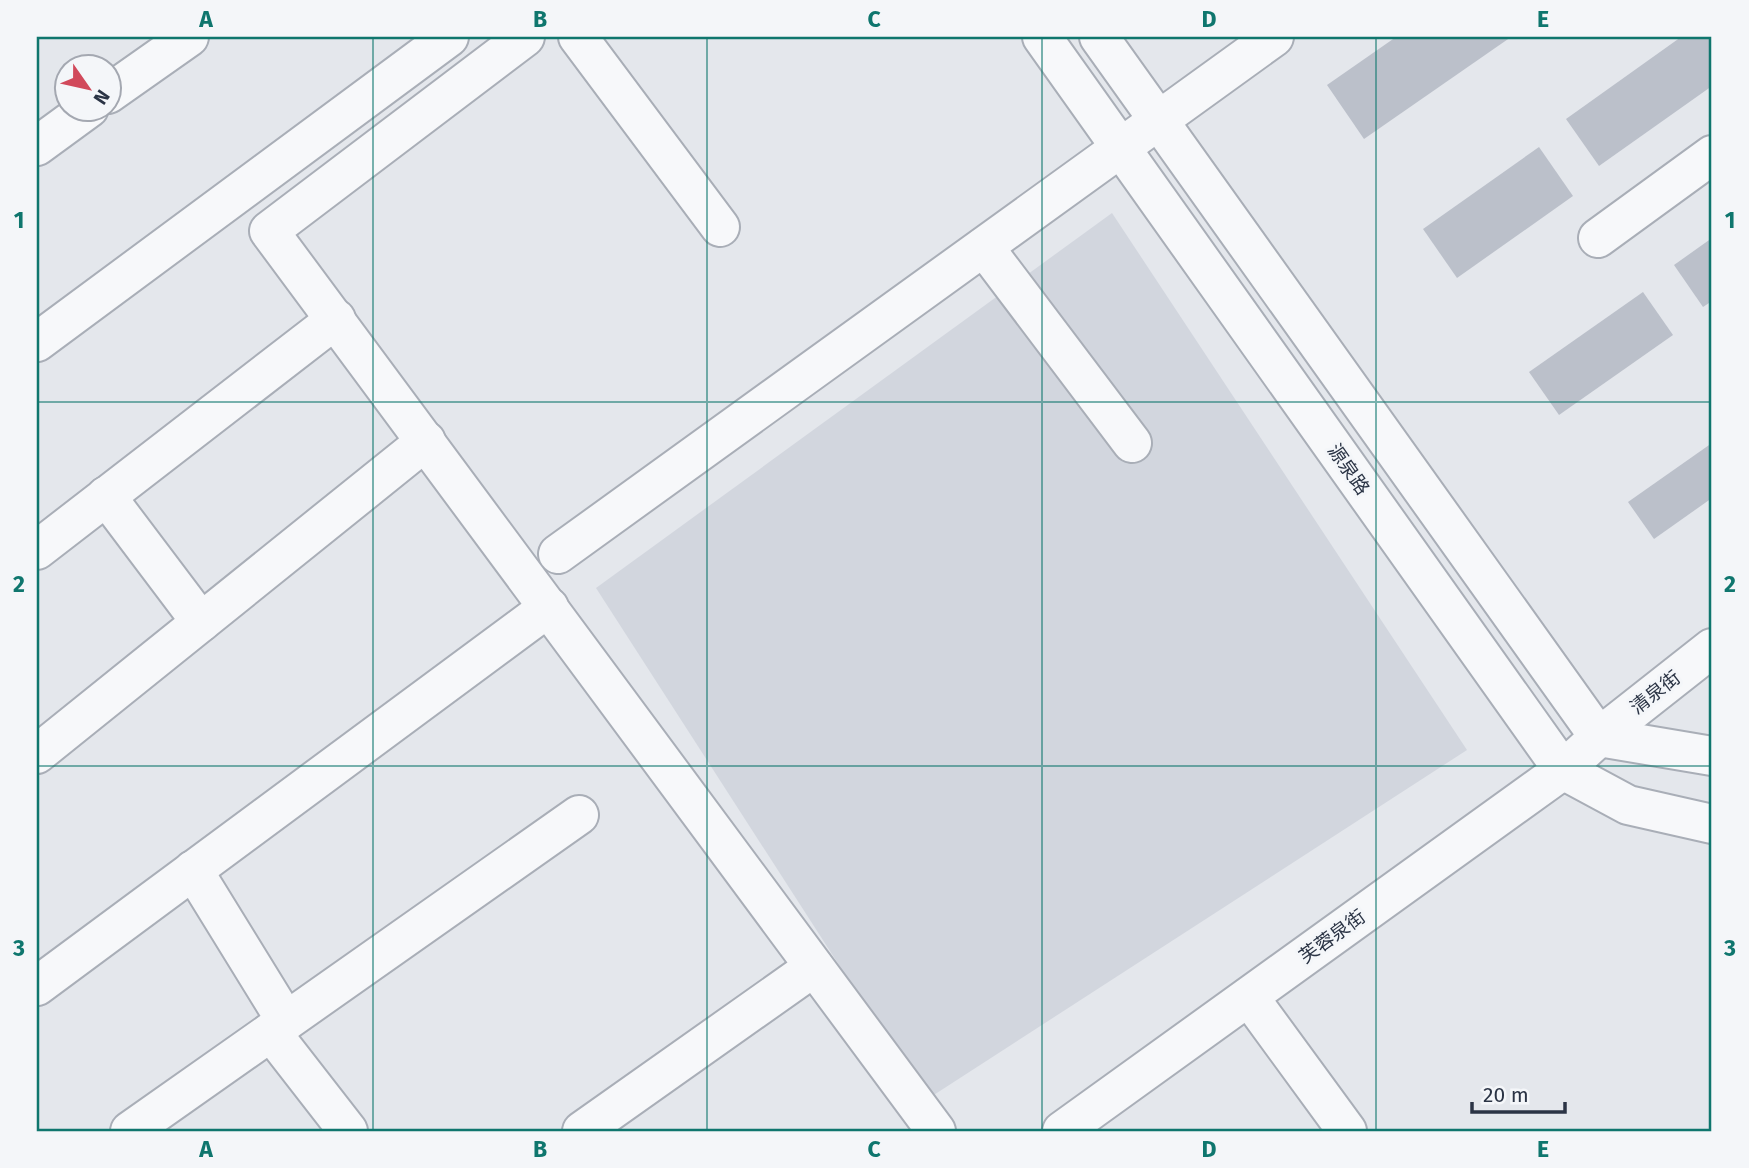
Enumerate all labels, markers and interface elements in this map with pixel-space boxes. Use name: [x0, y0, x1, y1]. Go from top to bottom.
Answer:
text: A: [198, 5, 213, 33]
text: B: [533, 5, 547, 33]
text: C: [867, 5, 881, 33]
text: D: [1202, 5, 1217, 33]
text: E: [1537, 5, 1549, 33]
north arrow: [52, 52, 122, 122]
text: N: [89, 86, 115, 109]
text: 1: [14, 206, 24, 234]
text: 1: [1725, 206, 1735, 234]
street label: 源泉路: [1323, 439, 1374, 499]
text: 2: [13, 570, 25, 598]
text: 2: [1724, 570, 1736, 598]
street label: 清泉街: [1626, 666, 1685, 719]
street label: 芙蓉泉街: [1295, 905, 1370, 968]
text: 3: [12, 934, 25, 962]
text: 3: [1723, 934, 1736, 962]
scale bar: [1472, 1070, 1565, 1114]
text: 20 m: [1483, 1082, 1529, 1108]
text: A: [198, 1135, 213, 1163]
text: B: [533, 1135, 547, 1163]
text: C: [867, 1135, 881, 1163]
text: D: [1202, 1135, 1217, 1163]
text: E: [1537, 1135, 1549, 1163]

